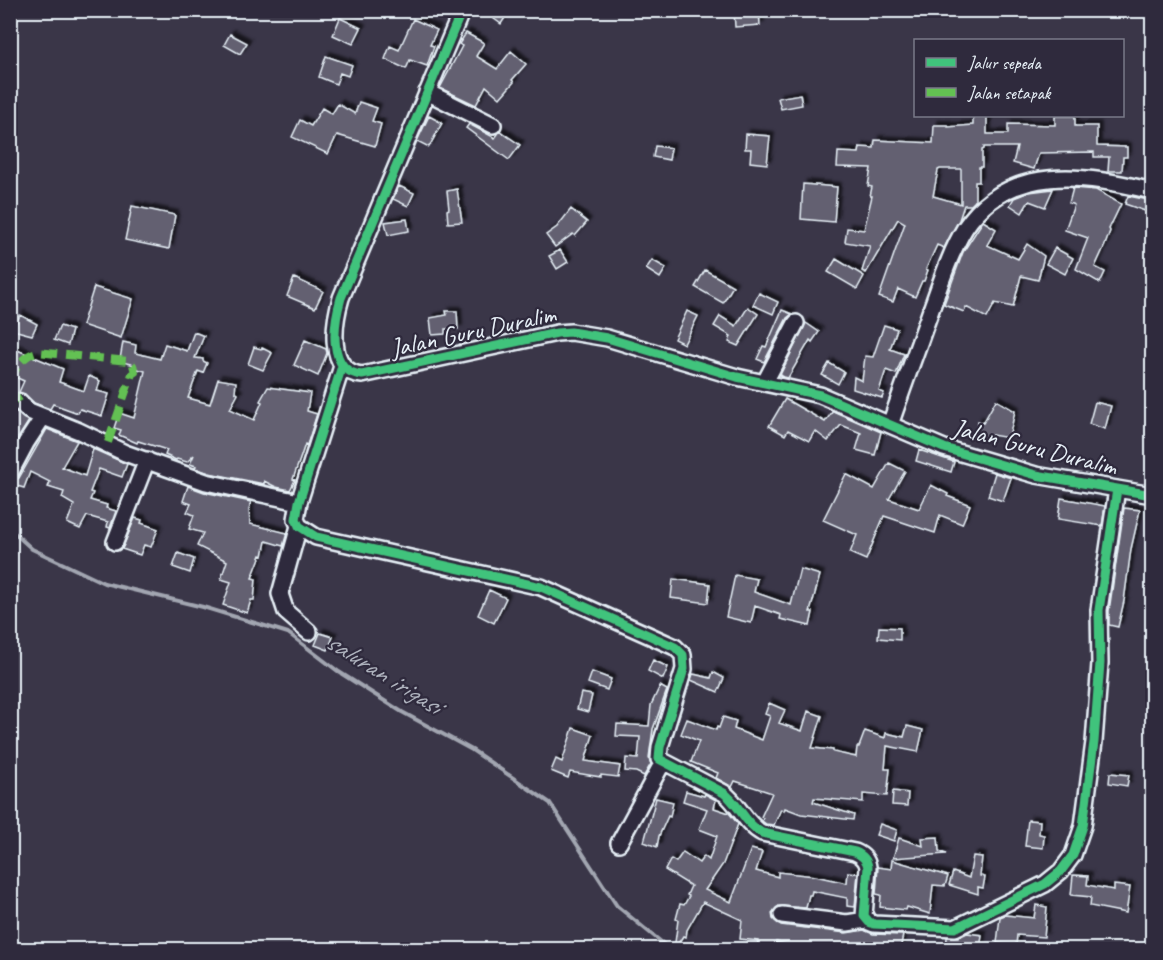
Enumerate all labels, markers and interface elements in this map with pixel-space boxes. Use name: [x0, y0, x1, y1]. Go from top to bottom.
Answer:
legend: [914, 39, 1124, 117]
text: Jalur sepeda: [967, 52, 1042, 74]
text: Jalan setapak: [967, 82, 1052, 104]
street label: Jalan Guru Duralim: [385, 297, 560, 365]
street label: Jalan Guru Duralim: [947, 410, 1122, 484]
water label: saluran irigasi: [320, 624, 454, 725]

